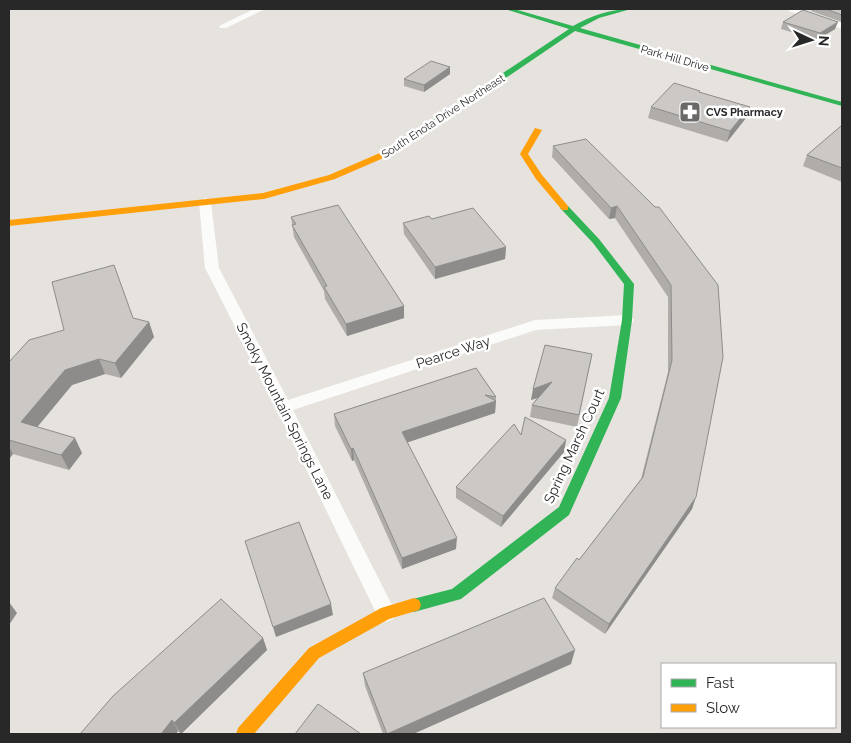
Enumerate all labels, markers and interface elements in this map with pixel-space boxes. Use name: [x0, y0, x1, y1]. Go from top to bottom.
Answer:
north arrow: [786, 15, 836, 65]
text: N: [816, 35, 832, 47]
street label: Park Hill Drive: [639, 43, 711, 75]
street label: South Enota Drive Northeast: [379, 72, 507, 161]
pharmacy icon: CVS Pharmacy: [678, 100, 702, 124]
place label: CVS Pharmacy: [706, 106, 783, 119]
street label: Smoky Mountain Springs Lane: [233, 320, 337, 502]
street label: Pearce Way: [414, 332, 492, 371]
street label: Spring Marsh Court: [540, 386, 608, 506]
legend: [661, 663, 836, 728]
text: Fast: [706, 674, 734, 692]
text: Slow: [706, 699, 740, 717]

